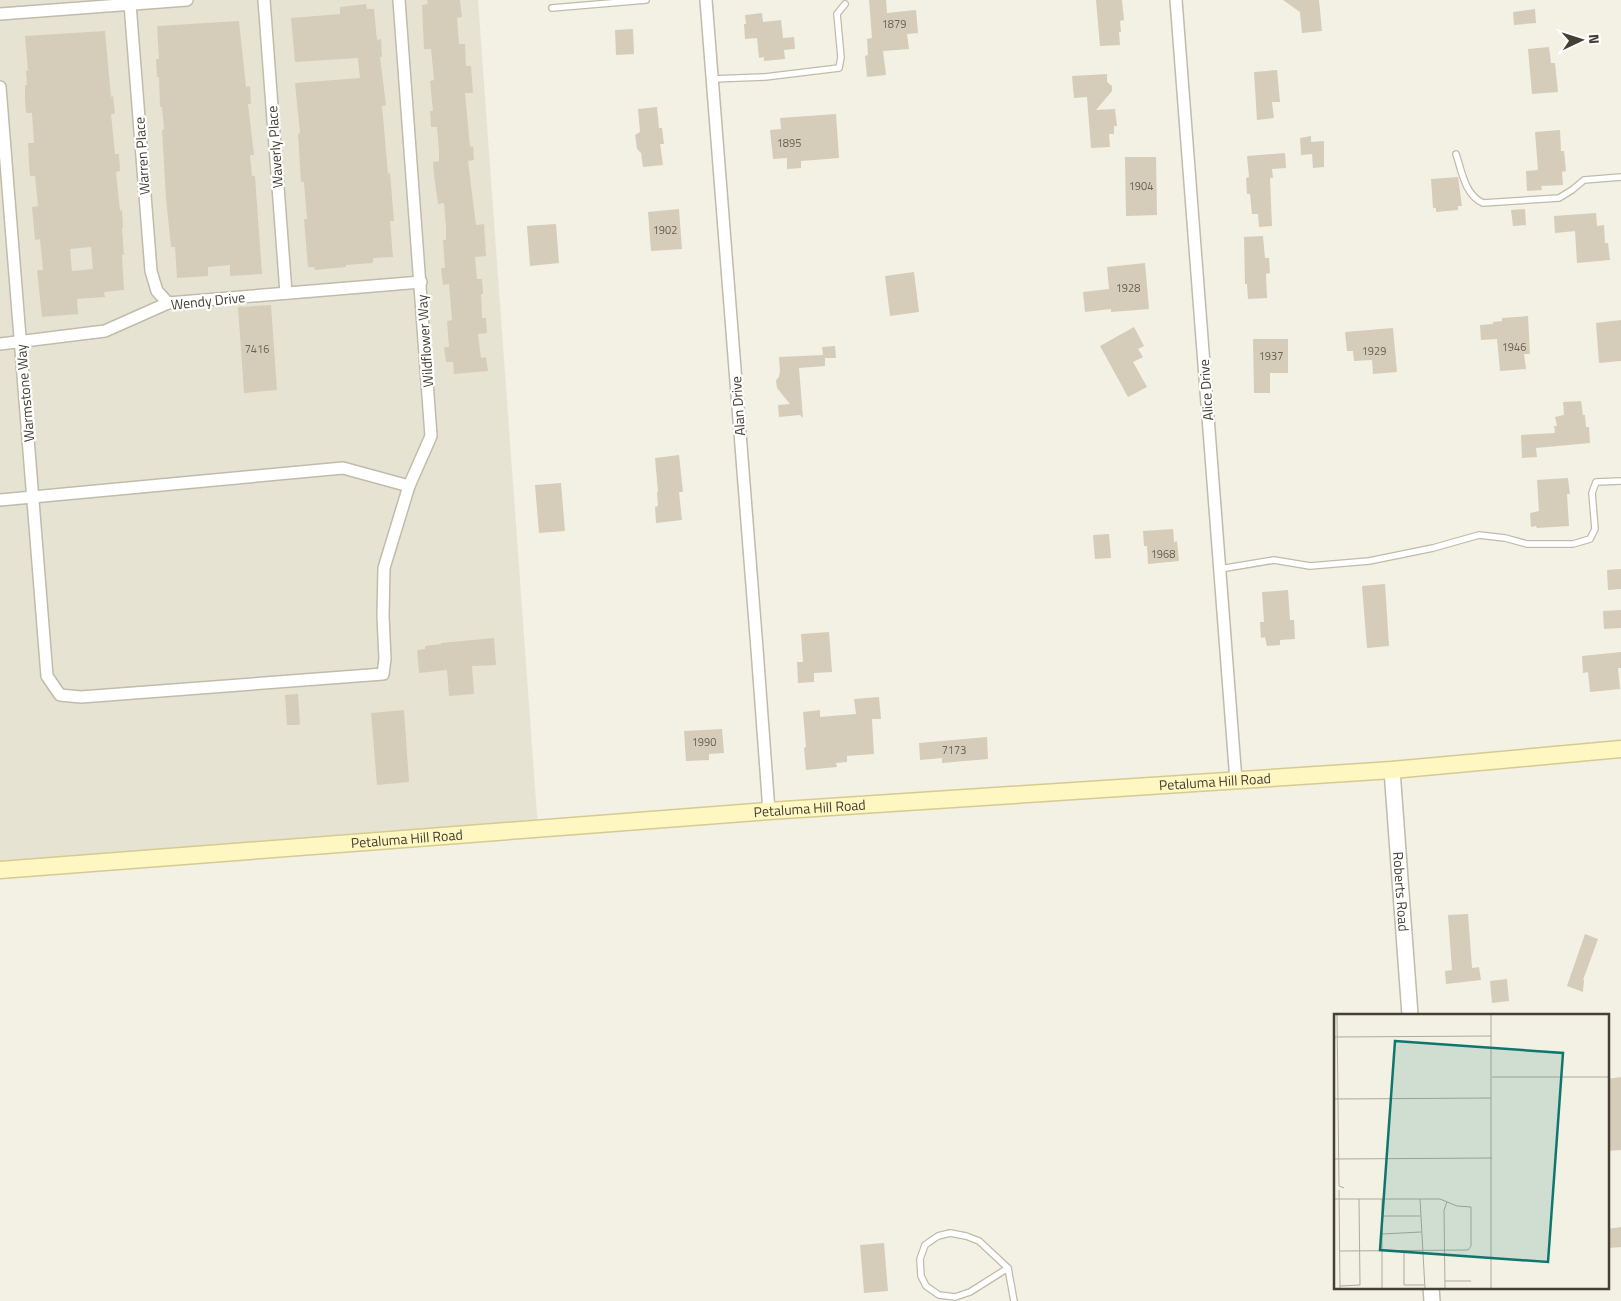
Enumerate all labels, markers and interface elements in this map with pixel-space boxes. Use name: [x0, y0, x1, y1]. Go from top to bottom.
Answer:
north arrow: [1556, 15, 1606, 65]
house number: 1879: [882, 16, 906, 32]
text: N: [1584, 33, 1605, 45]
street label: Waverly Place: [261, 105, 288, 189]
street label: Warren Place: [128, 116, 155, 196]
house number: 1895: [777, 135, 801, 151]
house number: 1904: [1129, 178, 1153, 194]
house number: 1902: [653, 222, 677, 238]
house number: 1928: [1116, 280, 1140, 296]
street label: Wendy Drive: [170, 286, 246, 315]
street label: Wildflower Way: [411, 294, 438, 388]
house number: 1946: [1502, 339, 1526, 355]
house number: 7416: [245, 341, 269, 357]
street label: Warmstone Way: [10, 343, 39, 443]
house number: 1929: [1362, 343, 1386, 359]
house number: 1937: [1259, 348, 1283, 364]
street label: Alice Drive: [1193, 359, 1218, 421]
street label: Alan Drive: [725, 375, 750, 437]
house number: 1968: [1151, 546, 1175, 562]
house number: 1990: [692, 734, 716, 750]
house number: 7173: [942, 742, 966, 758]
street label: Petaluma Hill Road: [1158, 767, 1271, 795]
street label: Petaluma Hill Road: [753, 794, 866, 822]
street label: Petaluma Hill Road: [350, 824, 463, 853]
street label: Roberts Road: [1388, 851, 1415, 932]
inset map: [1334, 1014, 1608, 1288]

